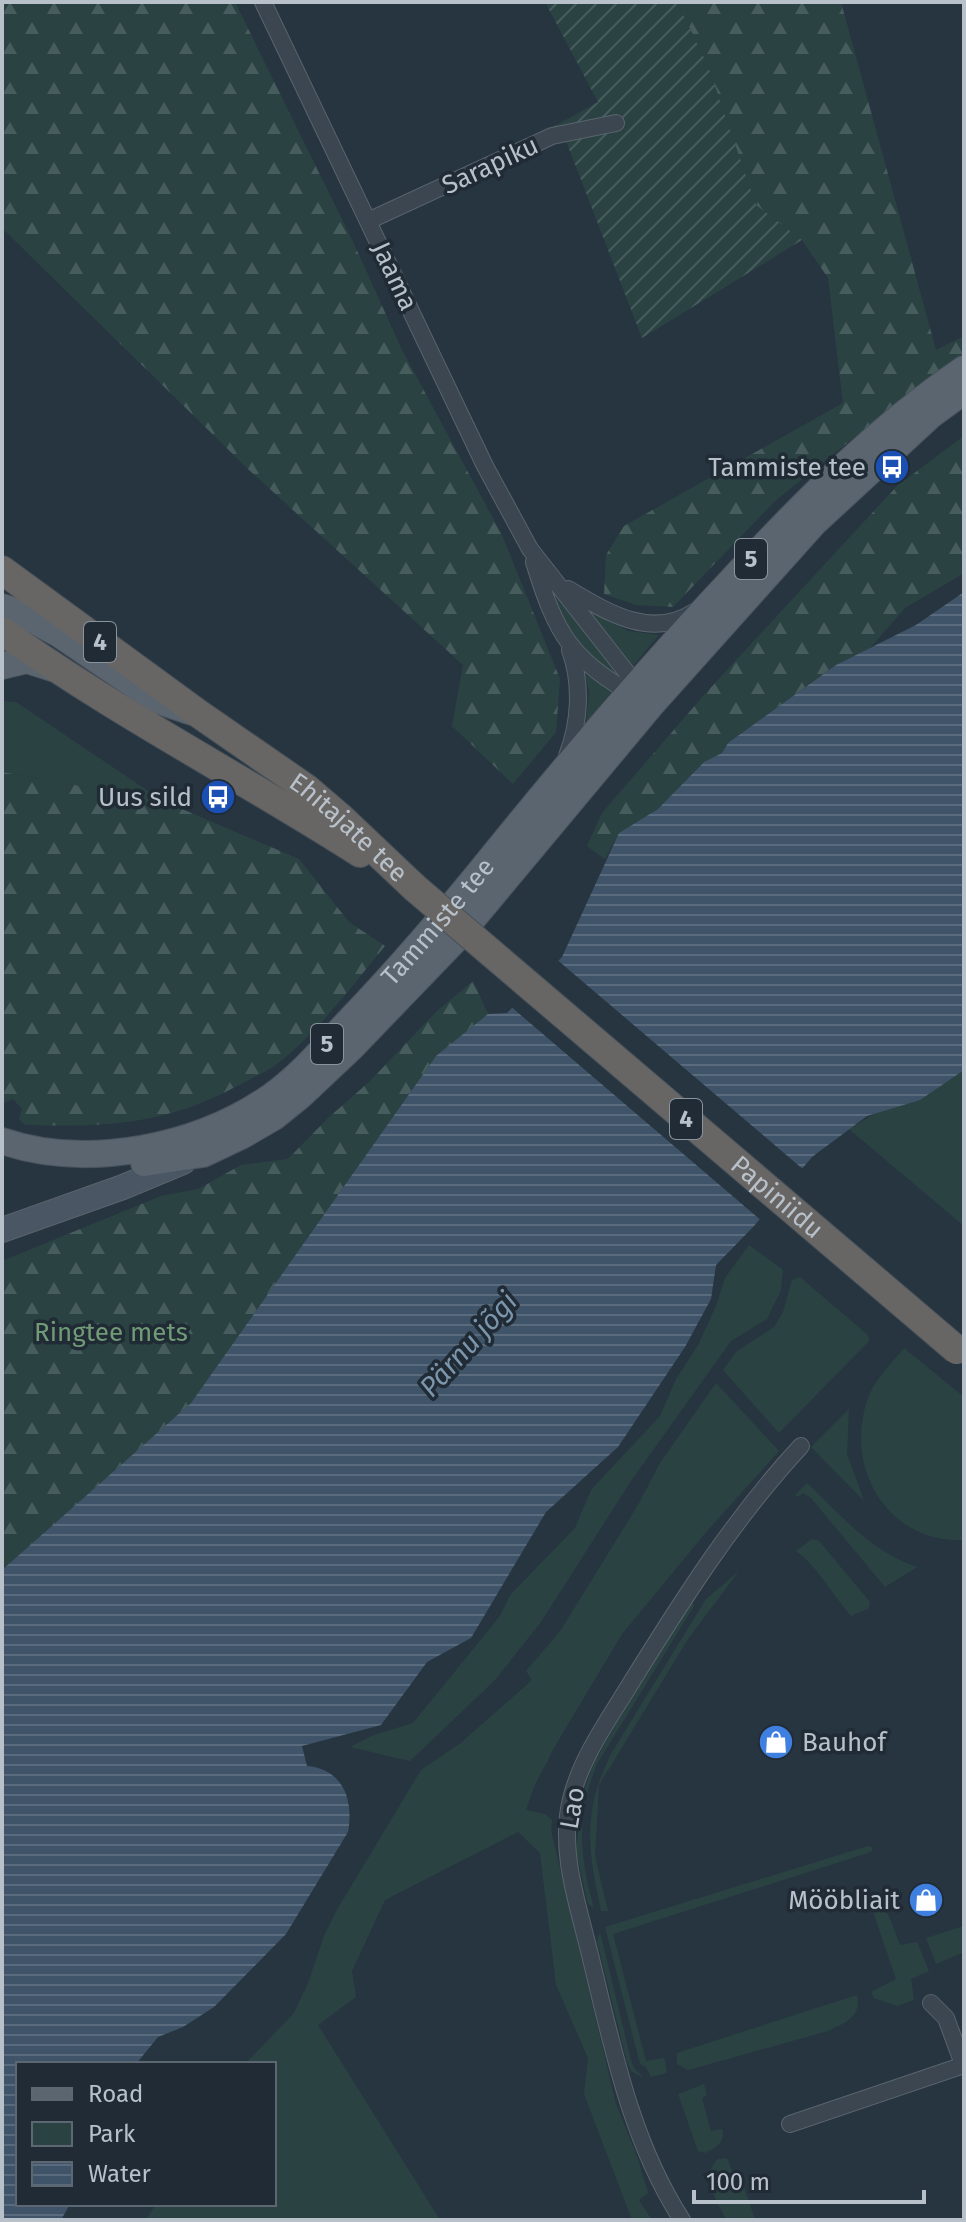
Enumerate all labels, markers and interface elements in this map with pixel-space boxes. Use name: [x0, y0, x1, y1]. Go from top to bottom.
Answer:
street label: Sarapiku: [437, 130, 543, 201]
street label: Jaama: [365, 237, 424, 316]
bus stop icon: Tammiste tee: [873, 448, 911, 486]
place label: Tammiste tee: [708, 452, 866, 483]
road number: 5: [735, 539, 767, 579]
road number: 4: [84, 622, 116, 662]
street label: Ehitajate tee: [283, 766, 414, 889]
bus stop icon: Uus sild: [199, 778, 237, 816]
place label: Uus sild: [98, 782, 192, 813]
street label: Tammiste tee: [375, 852, 501, 992]
road number: 5: [311, 1024, 343, 1064]
road number: 4: [670, 1099, 702, 1139]
street label: Papiniidu: [725, 1149, 829, 1245]
water label: Pärnu jõgi: [413, 1285, 524, 1404]
park label: Ringtee mets: [34, 1317, 188, 1348]
shop icon: Bauhof: [757, 1723, 795, 1761]
place label: Bauhof: [802, 1727, 889, 1758]
street label: Lao: [554, 1785, 591, 1831]
shop icon: Mööbliait: [907, 1881, 945, 1919]
place label: Mööbliait: [788, 1885, 901, 1916]
legend: [16, 2062, 276, 2206]
text: Road: [88, 2080, 143, 2108]
text: Park: [88, 2120, 136, 2148]
scale bar: [694, 2154, 924, 2204]
text: Water: [88, 2160, 152, 2188]
text: 100 m: [706, 2168, 770, 2196]

